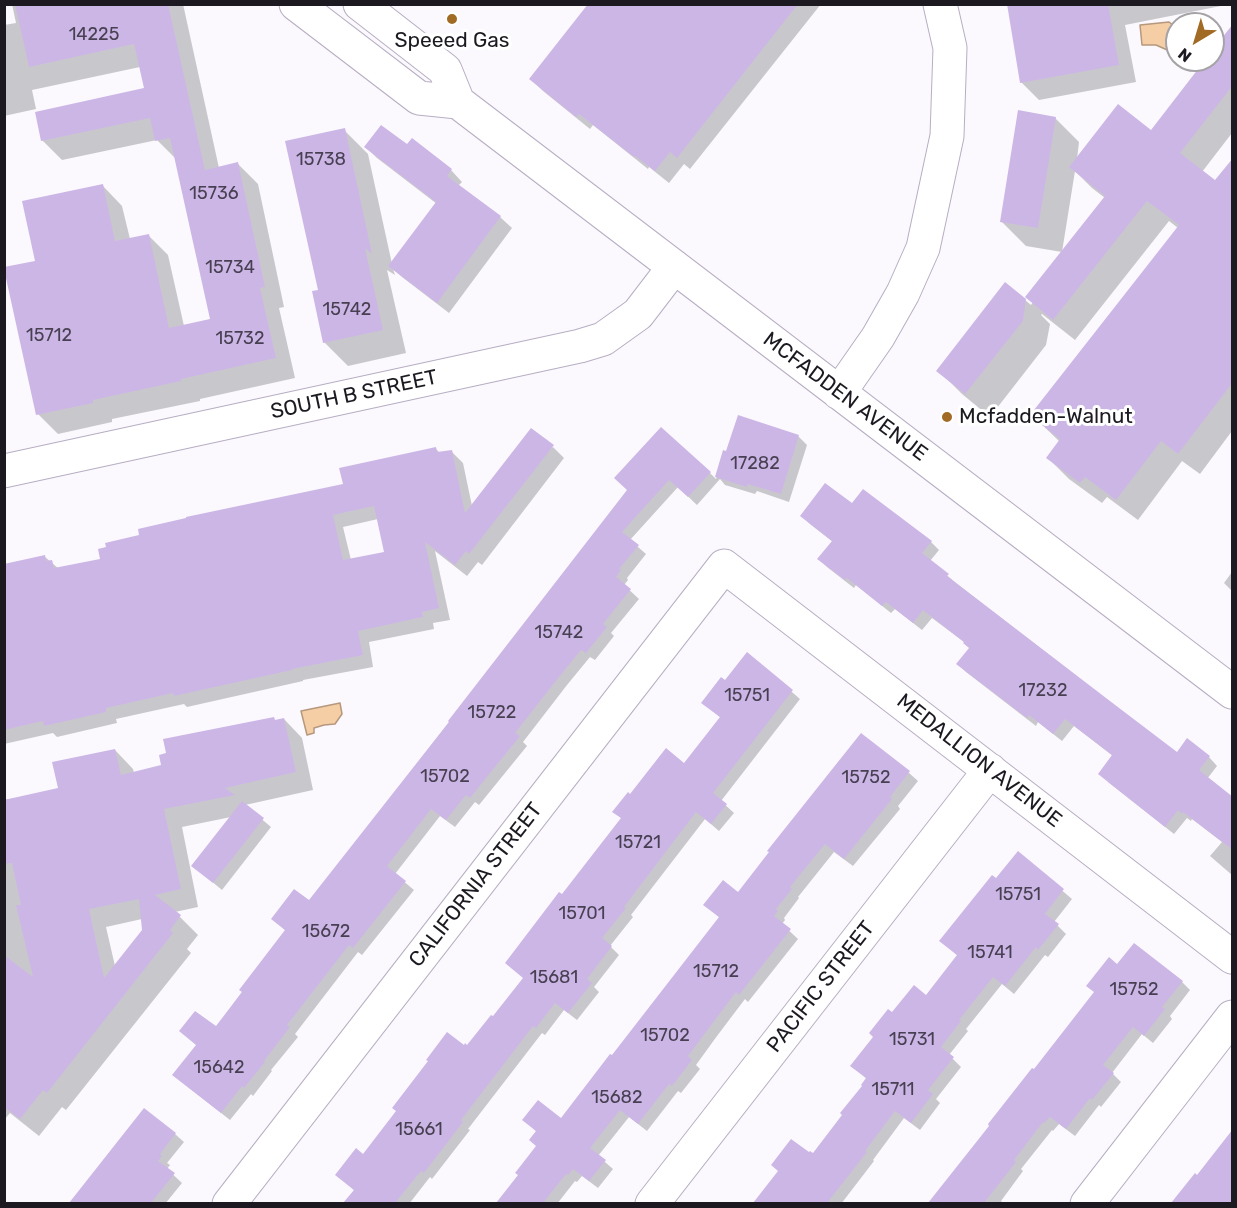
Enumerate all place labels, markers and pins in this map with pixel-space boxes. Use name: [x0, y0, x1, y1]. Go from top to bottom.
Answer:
marker: Speeed Gas: [445, 12, 459, 26]
place label: Speeed Gas: [394, 28, 510, 54]
place label: Mcfadden-Walnut: [959, 404, 1133, 430]
marker: Mcfadden-Walnut: [940, 410, 954, 424]

